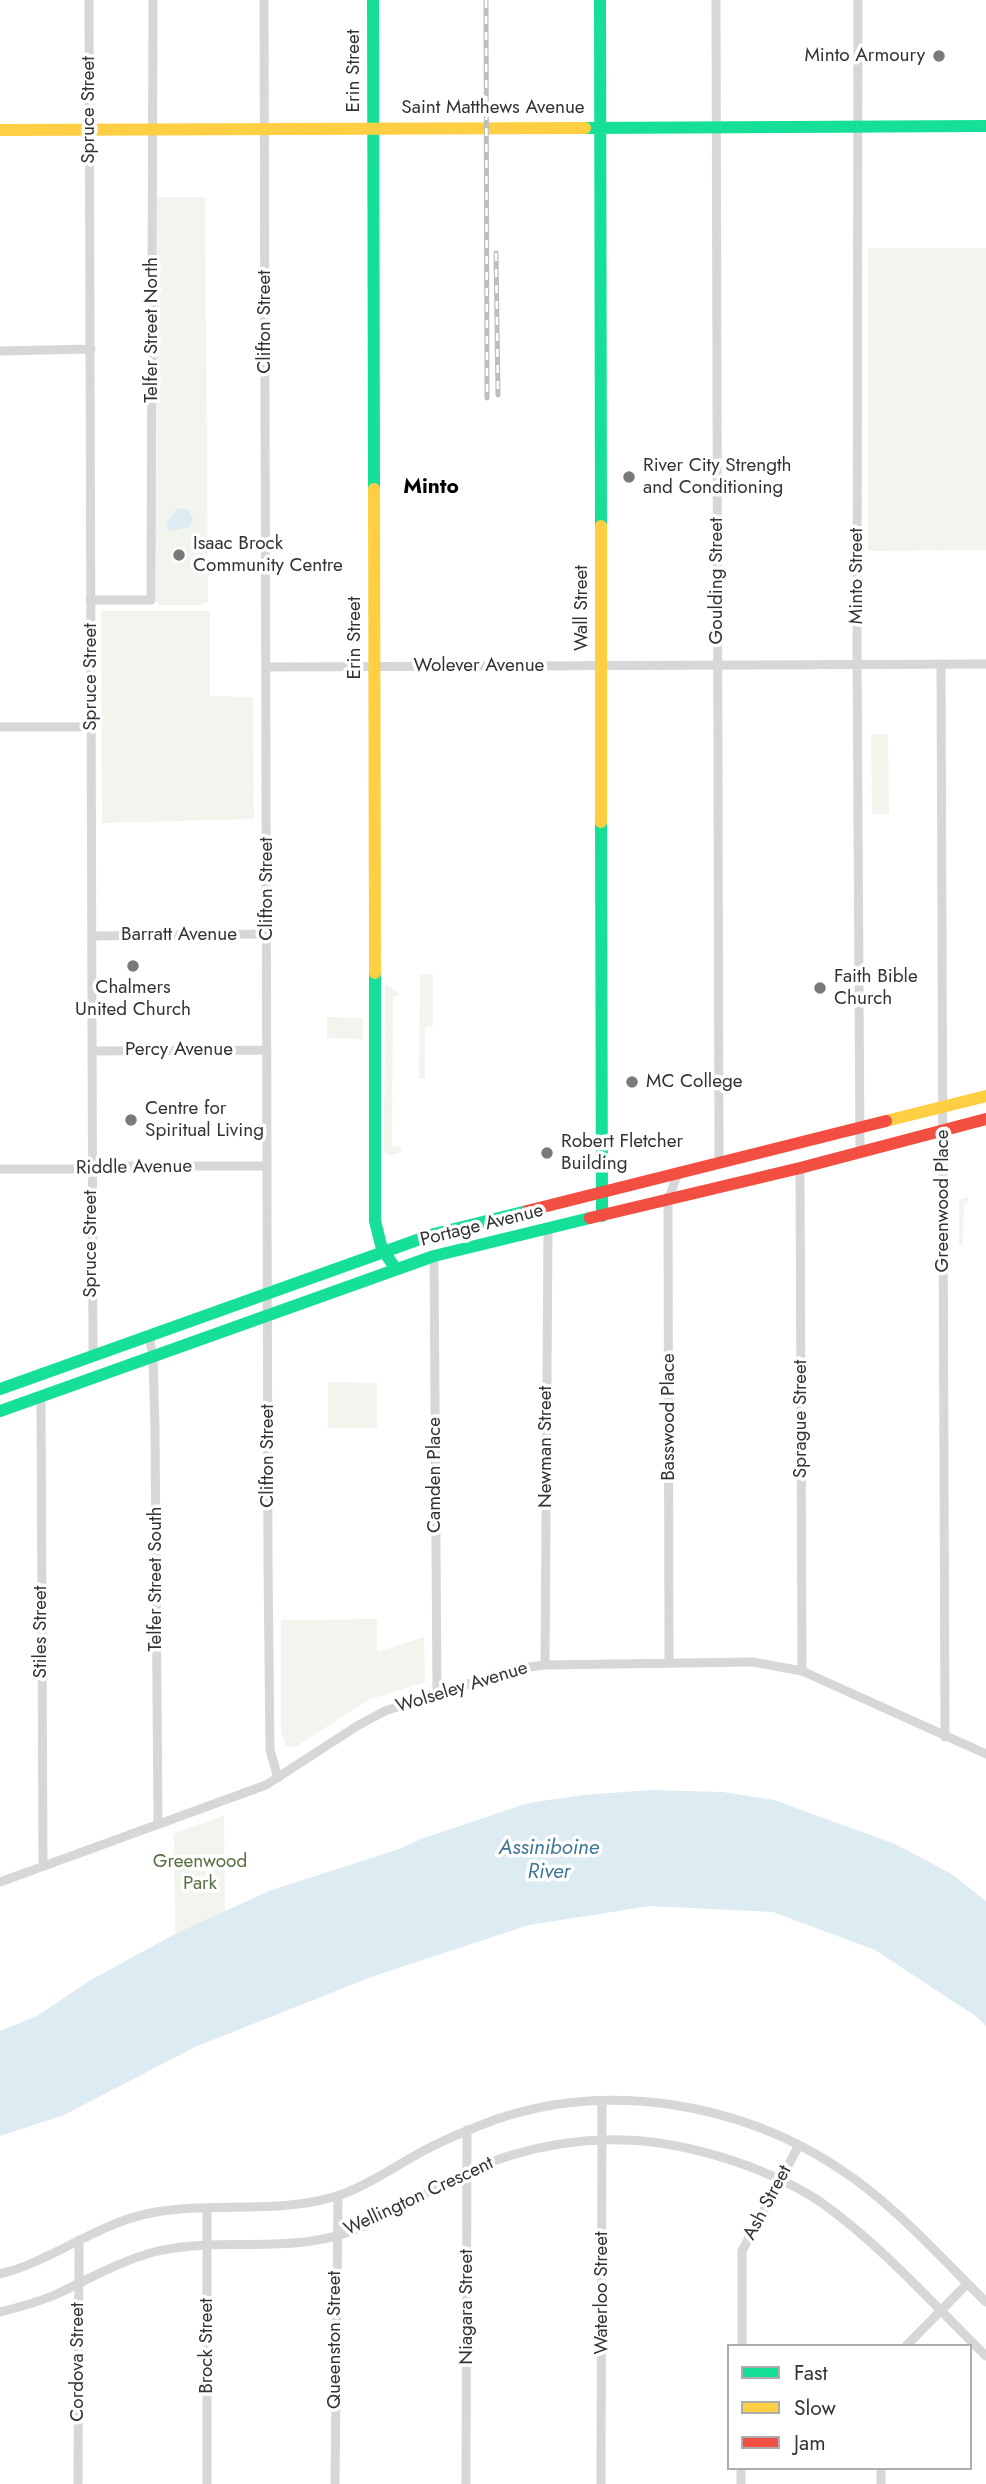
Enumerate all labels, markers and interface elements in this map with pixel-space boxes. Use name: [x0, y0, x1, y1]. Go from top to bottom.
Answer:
street label: Erin Street: [343, 30, 365, 112]
place label: Minto Armoury: [804, 45, 925, 67]
marker: Minto Armoury: [931, 48, 947, 64]
street label: Spruce Street: [78, 56, 100, 164]
street label: Saint Matthews Avenue: [401, 97, 585, 119]
street label: Telfer Street North: [141, 257, 163, 403]
street label: Clifton Street: [254, 270, 276, 374]
place label: River City Strength and Conditioning: [643, 455, 792, 499]
marker: River City Strength and Conditioning: [621, 469, 637, 485]
district label: Minto: [403, 475, 459, 501]
street label: Goulding Street: [706, 517, 728, 645]
street label: Minto Street: [846, 528, 868, 624]
place label: Isaac Brock Community Centre: [193, 533, 343, 577]
marker: Isaac Brock Community Centre: [171, 547, 187, 563]
street label: Wall Street: [571, 565, 593, 651]
street label: Erin Street: [344, 597, 366, 679]
street label: Spruce Street: [80, 623, 102, 731]
street label: Wolever Avenue: [414, 655, 544, 677]
street label: Clifton Street: [256, 837, 278, 941]
street label: Barratt Avenue: [121, 924, 237, 946]
marker: Chalmers United Church: [125, 958, 141, 974]
place label: Faith Bible Church: [834, 966, 918, 1010]
place label: Chalmers United Church: [75, 977, 191, 1021]
marker: Faith Bible Church: [812, 980, 828, 996]
street label: Percy Avenue: [125, 1039, 233, 1061]
place label: MC College: [646, 1071, 743, 1093]
marker: MC College: [624, 1074, 640, 1090]
place label: Centre for Spiritual Living: [145, 1098, 264, 1142]
marker: Centre for Spiritual Living: [123, 1112, 139, 1128]
street label: Greenwood Place: [932, 1129, 954, 1273]
place label: Robert Fletcher Building: [561, 1131, 683, 1175]
marker: Robert Fletcher Building: [539, 1145, 555, 1161]
street label: Riddle Avenue: [76, 1156, 192, 1180]
street label: Spruce Street: [80, 1190, 102, 1298]
street label: Portage Avenue: [418, 1200, 546, 1252]
street label: Basswood Place: [658, 1353, 680, 1481]
street label: Sprague Street: [790, 1360, 812, 1478]
street label: Newman Street: [535, 1386, 557, 1508]
street label: Clifton Street: [257, 1404, 279, 1508]
street label: Camden Place: [424, 1417, 446, 1533]
street label: Telfer Street South: [145, 1507, 167, 1651]
street label: Stiles Street: [30, 1586, 52, 1678]
street label: Wolseley Avenue: [393, 1657, 531, 1719]
water label: Assiniboine River: [499, 1836, 599, 1886]
park label: Greenwood Park: [153, 1851, 247, 1895]
street label: Wellington Crescent: [341, 2152, 497, 2242]
street label: Ash Street: [739, 2162, 797, 2244]
street label: Waterloo Street: [591, 2231, 613, 2355]
street label: Niagara Street: [456, 2249, 478, 2365]
street label: Queenston Street: [324, 2271, 346, 2409]
street label: Brock Street: [196, 2298, 218, 2394]
street label: Cordova Street: [67, 2302, 89, 2422]
legend: [727, 2344, 972, 2470]
text: Fast: [794, 2358, 827, 2388]
text: Slow: [794, 2393, 836, 2423]
text: Jam: [794, 2428, 826, 2458]

